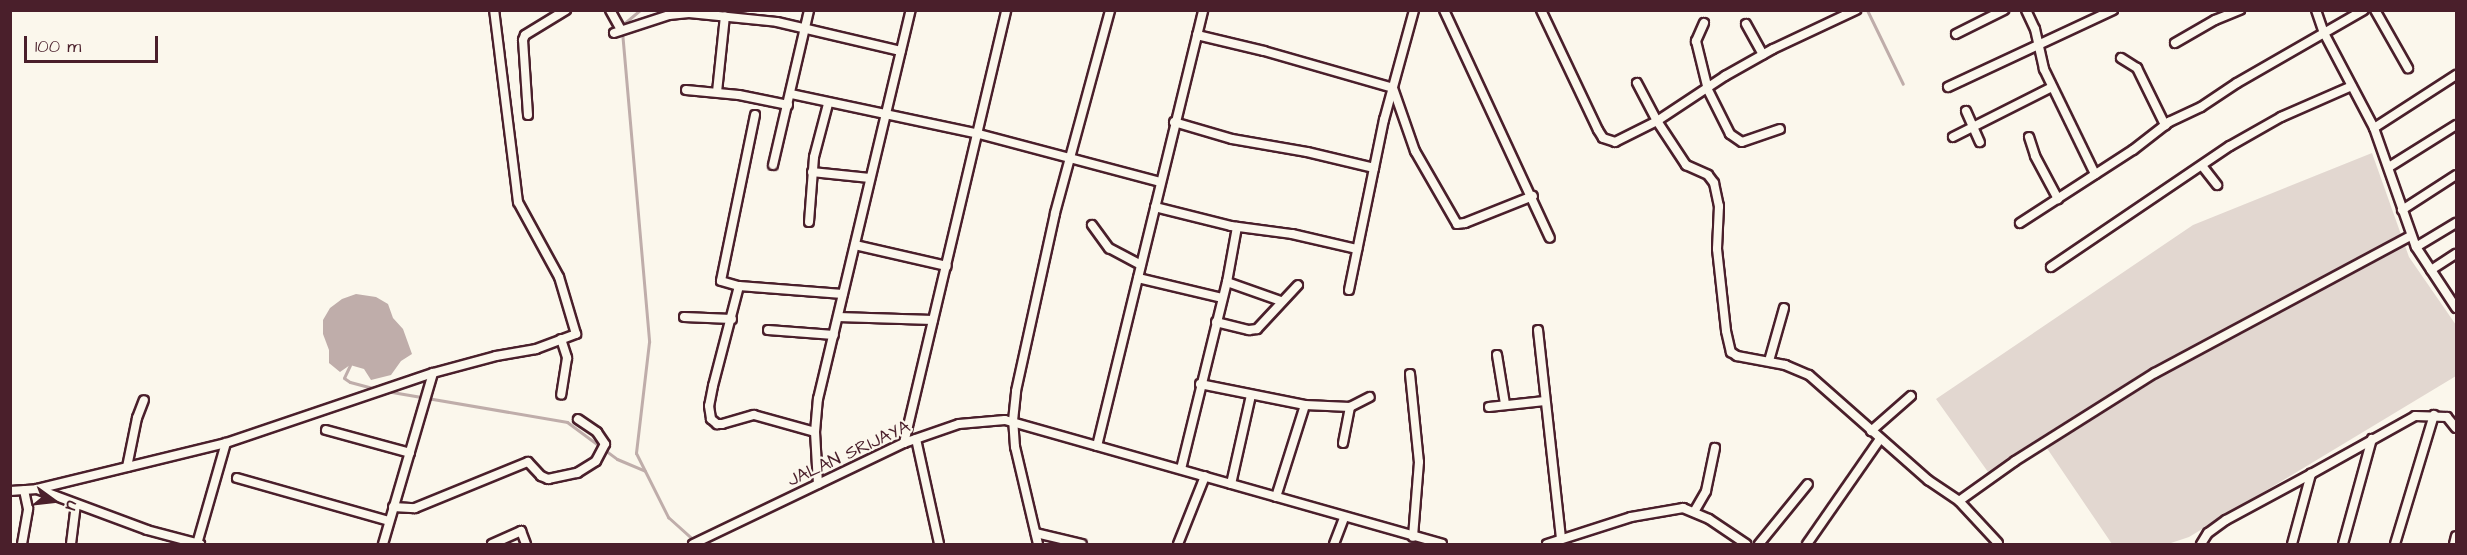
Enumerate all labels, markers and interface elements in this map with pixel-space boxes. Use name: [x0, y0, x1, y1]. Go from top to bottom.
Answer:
scale bar: [27, 24, 160, 62]
text: 100 m: [35, 34, 81, 59]
street label: JALAN SRIJAYA: [784, 416, 914, 492]
north arrow: [24, 471, 84, 531]
text: U: [60, 498, 83, 513]

